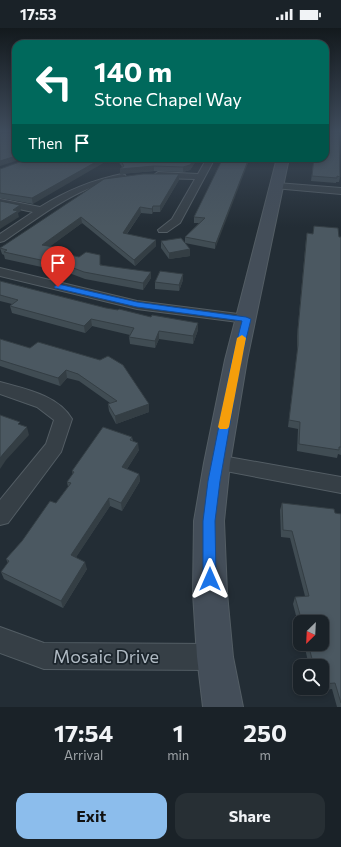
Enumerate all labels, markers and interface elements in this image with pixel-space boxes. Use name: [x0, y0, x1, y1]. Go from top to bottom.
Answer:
text: 17:53: [20, 5, 56, 23]
text: 140 m: [94, 54, 172, 88]
icon: left: [28, 56, 80, 108]
text: Stone Chapel Way: [94, 88, 242, 110]
icon: arrive: [71, 132, 93, 154]
text: Then: [28, 134, 63, 152]
pin: [41, 246, 75, 287]
icon: arrive: [47, 252, 69, 274]
position arrow: [189, 558, 231, 600]
north arrow: [293, 615, 329, 651]
map controls: [293, 615, 329, 695]
street label: Mosaic Drive: [53, 645, 159, 667]
button: search: [293, 659, 329, 695]
text: 17:54: [54, 718, 113, 747]
text: 1: [173, 718, 184, 747]
text: 250: [243, 718, 287, 747]
text: Arrival: [64, 747, 103, 763]
text: min: [167, 747, 189, 763]
text: m: [259, 747, 271, 763]
button: Exit: [16, 793, 167, 839]
button: Share: [175, 793, 325, 839]

